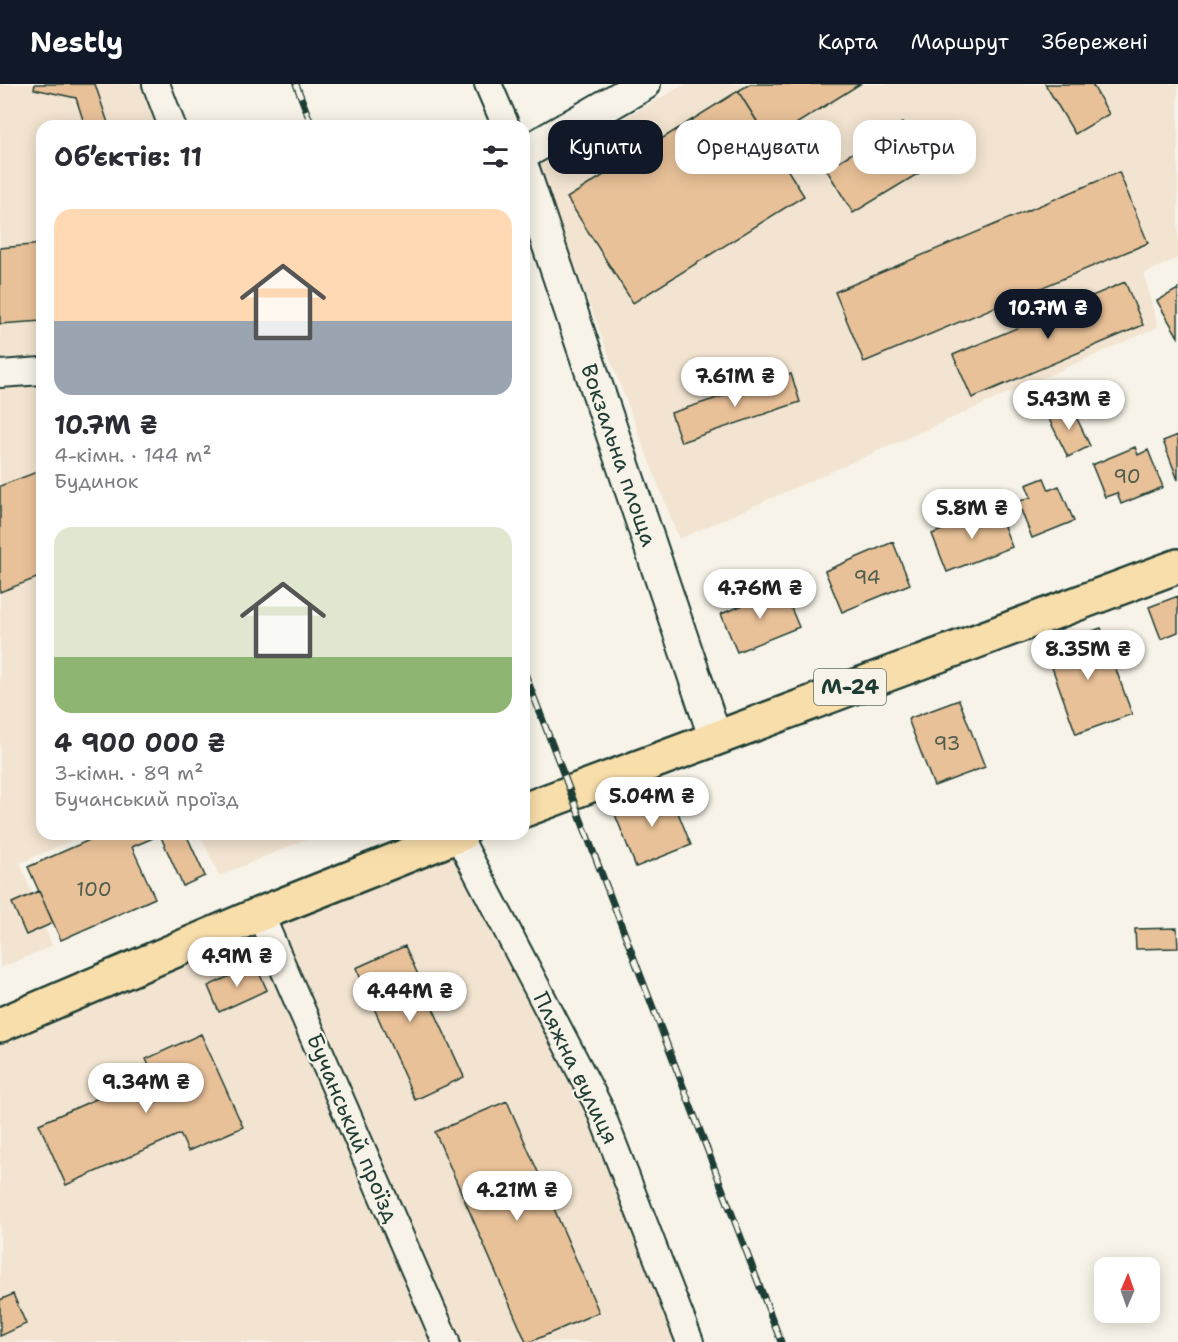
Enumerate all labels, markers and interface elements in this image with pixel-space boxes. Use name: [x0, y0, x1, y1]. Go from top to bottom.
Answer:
text: Nestly: [30, 23, 123, 61]
text: Карта: [818, 28, 878, 56]
text: Маршрут: [911, 28, 1009, 56]
text: Збережені: [1042, 28, 1148, 56]
chip: Купити: [548, 120, 663, 174]
chip: Орендувати: [675, 120, 841, 174]
chip: Фільтри: [853, 120, 976, 174]
text: Об’єктів: 11: [54, 139, 202, 174]
icon: filters: [479, 140, 512, 173]
icon: home: [229, 248, 337, 356]
pin: 10.7M ₴: [993, 289, 1103, 340]
text: 10.7M ₴: [1008, 295, 1088, 321]
pin: 7.61M ₴: [680, 357, 790, 408]
street label: Вокзальна площа: [574, 360, 664, 550]
text: 7.61M ₴: [695, 363, 775, 389]
pin: 5.43M ₴: [1014, 380, 1124, 431]
text: 5.43M ₴: [1027, 386, 1111, 412]
text: 10.7M ₴: [54, 407, 158, 442]
text: 4-кімн. · 144 m²: [54, 442, 212, 468]
house number: 90: [1113, 463, 1141, 489]
text: Будинок: [54, 468, 138, 494]
pin: 5.8M ₴: [923, 489, 1021, 540]
text: 5.8M ₴: [936, 495, 1008, 521]
house number: 94: [853, 564, 881, 590]
icon: home: [229, 566, 337, 674]
pin: 4.76M ₴: [705, 569, 815, 620]
text: 4.76M ₴: [717, 575, 803, 601]
pin: 8.35M ₴: [1033, 630, 1143, 681]
text: 8.35M ₴: [1045, 636, 1131, 662]
road number: М-24: [814, 669, 886, 705]
text: 4 900 000 ₴: [54, 725, 226, 760]
house number: 93: [933, 730, 961, 756]
text: 3-кімн. · 89 m²: [54, 760, 204, 786]
pin: 5.04M ₴: [597, 777, 707, 828]
text: 5.04M ₴: [609, 783, 695, 809]
text: Бучанський проїзд: [54, 786, 239, 812]
house number: 100: [76, 876, 112, 902]
pin: 4.9M ₴: [188, 937, 286, 988]
text: 4.9M ₴: [201, 943, 273, 969]
pin: 4.44M ₴: [355, 972, 465, 1023]
text: 4.44M ₴: [367, 978, 453, 1004]
street label: Пляжна вулиця: [527, 987, 625, 1149]
street label: Бучанський проїзд: [300, 1029, 406, 1227]
pin: 9.34M ₴: [91, 1063, 201, 1114]
text: 9.34M ₴: [102, 1069, 190, 1095]
pin: 4.21M ₴: [462, 1171, 572, 1222]
text: 4.21M ₴: [476, 1177, 558, 1203]
north arrow: [1094, 1257, 1160, 1323]
map controls: [1094, 1257, 1160, 1323]

